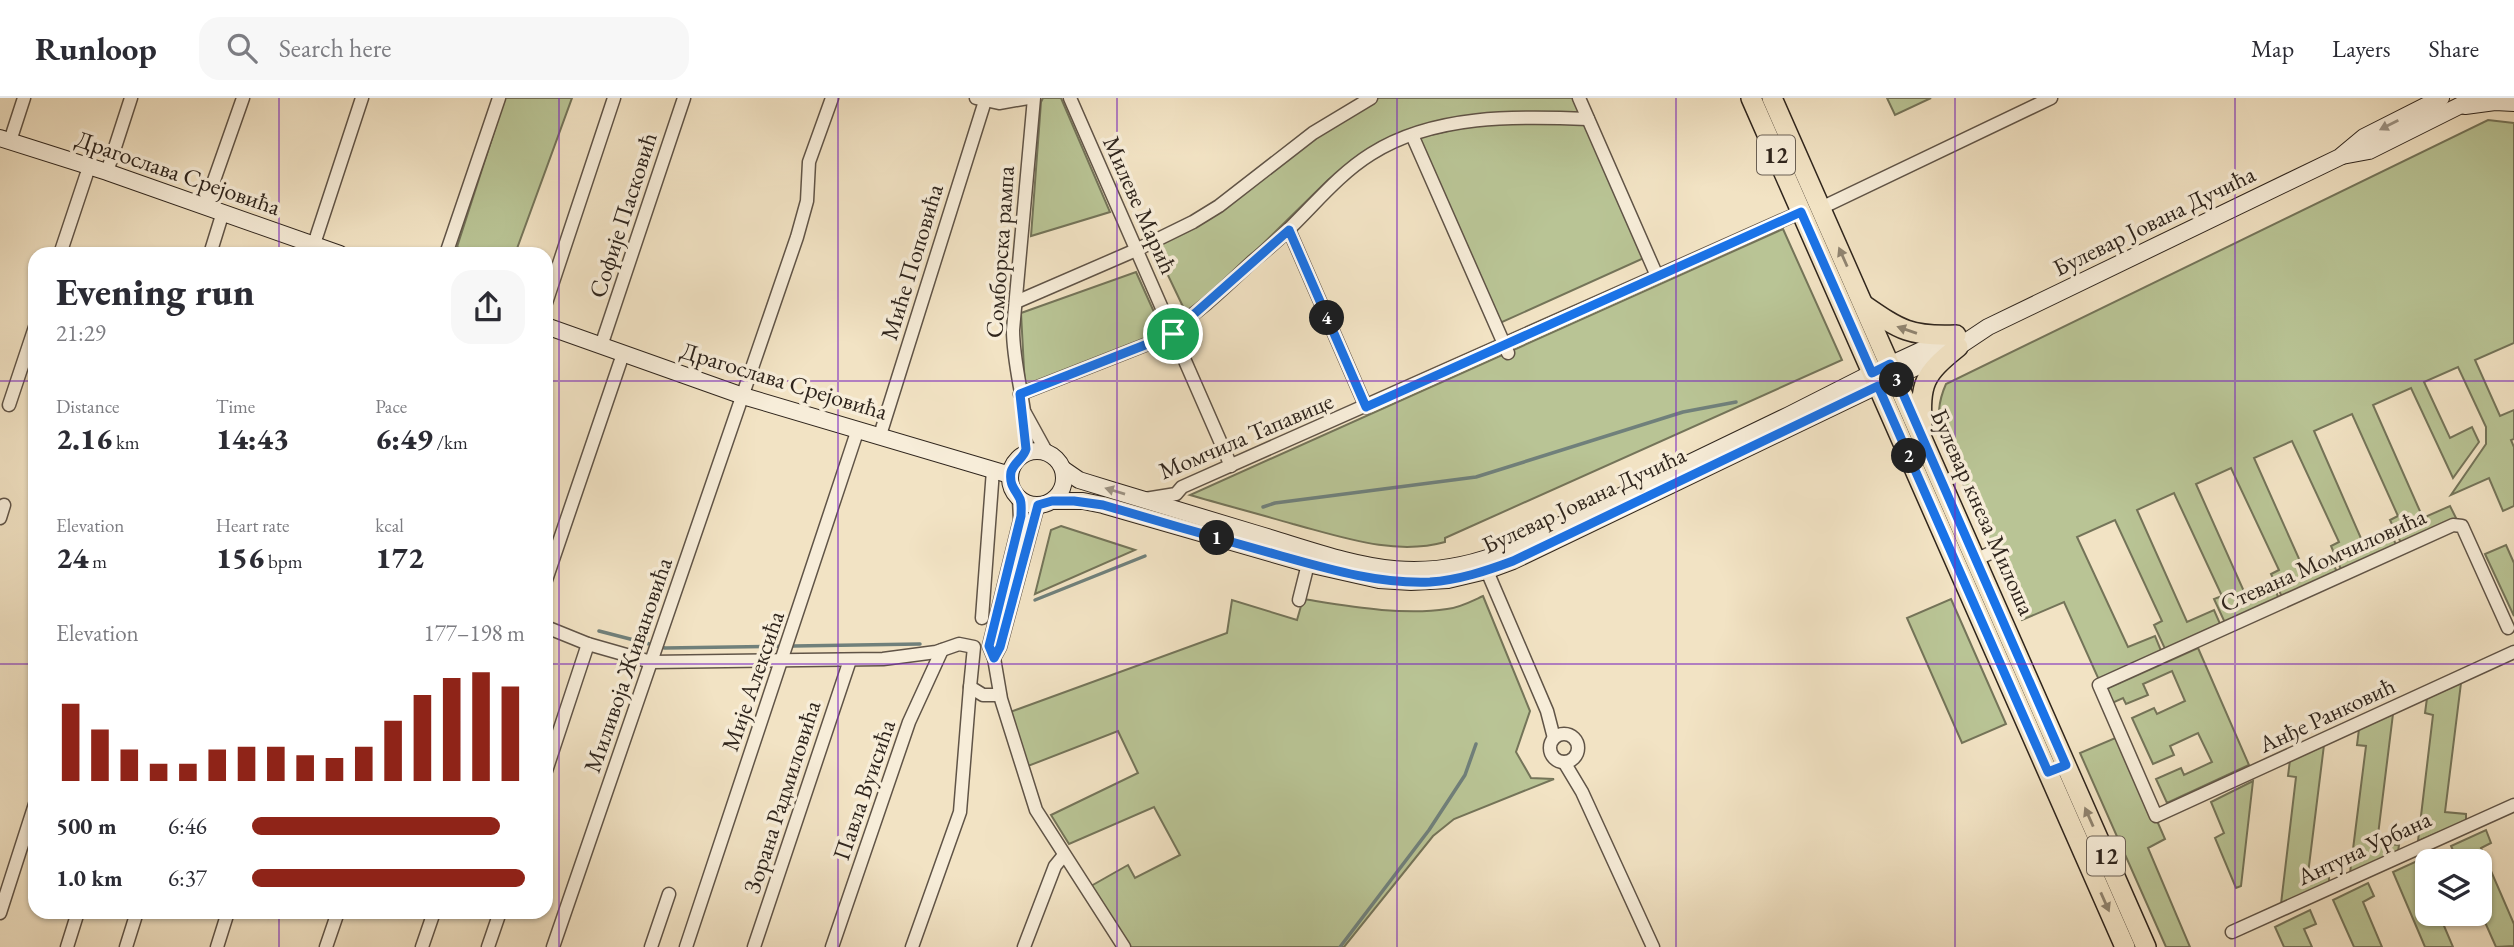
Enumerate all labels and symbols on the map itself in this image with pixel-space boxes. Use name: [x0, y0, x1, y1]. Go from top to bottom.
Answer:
one-way arrow: [2379, 119, 2399, 130]
street label: Драгослава Срејовића: [72, 123, 285, 222]
street label: Софије Пасковић: [581, 128, 664, 302]
street label: Милеве Марић: [1096, 131, 1185, 279]
road number: 12: [1757, 136, 1795, 174]
street label: Булевар Јована Дучића: [2047, 158, 2260, 283]
street label: Сомборска рампа: [978, 164, 1021, 339]
street label: Миће Поповића: [873, 180, 950, 344]
one-way arrow: [1837, 246, 1848, 267]
pin: 4: [1310, 300, 1344, 336]
pin: [1143, 304, 1203, 364]
one-way arrow: [1896, 324, 1917, 335]
street label: Драгослава Срејовића: [677, 334, 892, 427]
pin: 3: [1880, 362, 1914, 398]
street label: Момчила Тапавице: [1154, 385, 1338, 486]
street label: Булевар кнеза Милоша: [1924, 404, 2043, 620]
pin: 2: [1892, 438, 1926, 474]
street label: Булевар Јована Дучића: [1477, 439, 1691, 560]
one-way arrow: [1104, 486, 1125, 496]
street label: Стевана Момчиловића: [2215, 500, 2431, 619]
pin: 1: [1200, 520, 1234, 556]
street label: Миливоја Живановића: [576, 553, 679, 777]
street label: Мије Алексића: [714, 606, 791, 755]
street label: Анђе Ранковић: [2253, 669, 2400, 760]
street label: Зорана Радмиловића: [736, 696, 827, 897]
street label: Павла Вуисића: [825, 715, 902, 864]
street label: Антуна Урбана: [2291, 803, 2436, 893]
one-way arrow: [2083, 807, 2095, 827]
road number: 12: [2087, 836, 2125, 876]
one-way arrow: [2099, 892, 2111, 912]

